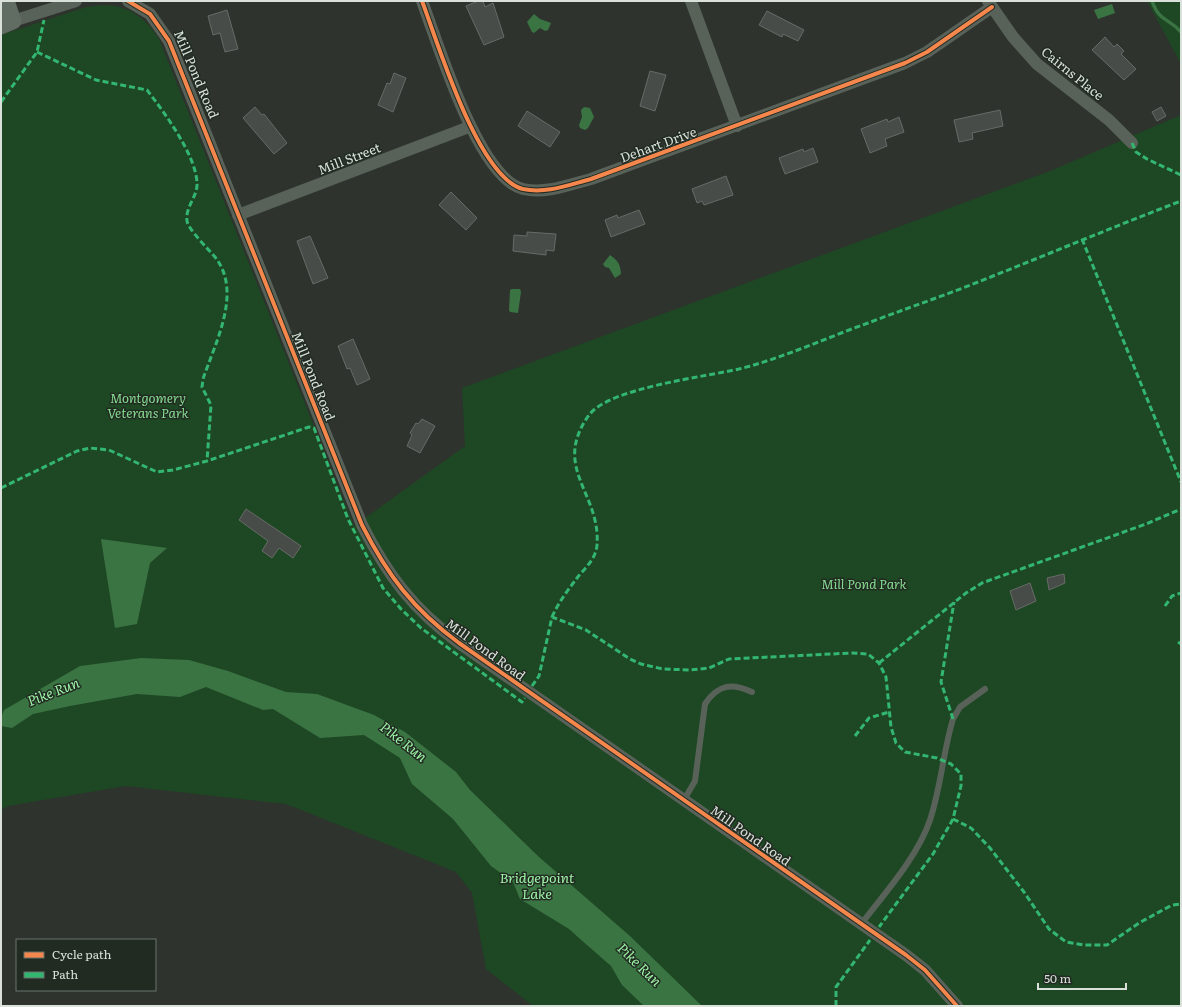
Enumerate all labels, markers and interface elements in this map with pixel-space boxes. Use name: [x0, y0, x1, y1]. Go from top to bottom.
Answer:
street label: Mill Pond Road: [170, 27, 224, 121]
street label: Cairns Place: [1038, 42, 1109, 104]
street label: Dehart Drive: [617, 121, 699, 167]
street label: Mill Street: [315, 137, 384, 179]
street label: Mill Pond Road: [287, 329, 341, 423]
park label: Montgomery Veterans Park: [107, 388, 190, 422]
park label: Mill Pond Park: [821, 574, 908, 593]
street label: Mill Pond Road: [442, 614, 530, 684]
water label: Pike Run: [24, 672, 83, 710]
water label: Pike Run: [376, 716, 432, 766]
street label: Mill Pond Road: [707, 800, 795, 870]
water label: Bridgepoint Lake: [500, 867, 575, 903]
water label: Pike Run: [613, 938, 667, 991]
legend: [16, 939, 156, 991]
text: Cycle path: [52, 945, 112, 963]
text: Path: [52, 965, 78, 983]
scale bar: [1038, 965, 1126, 991]
text: 50 m: [1044, 969, 1071, 987]

